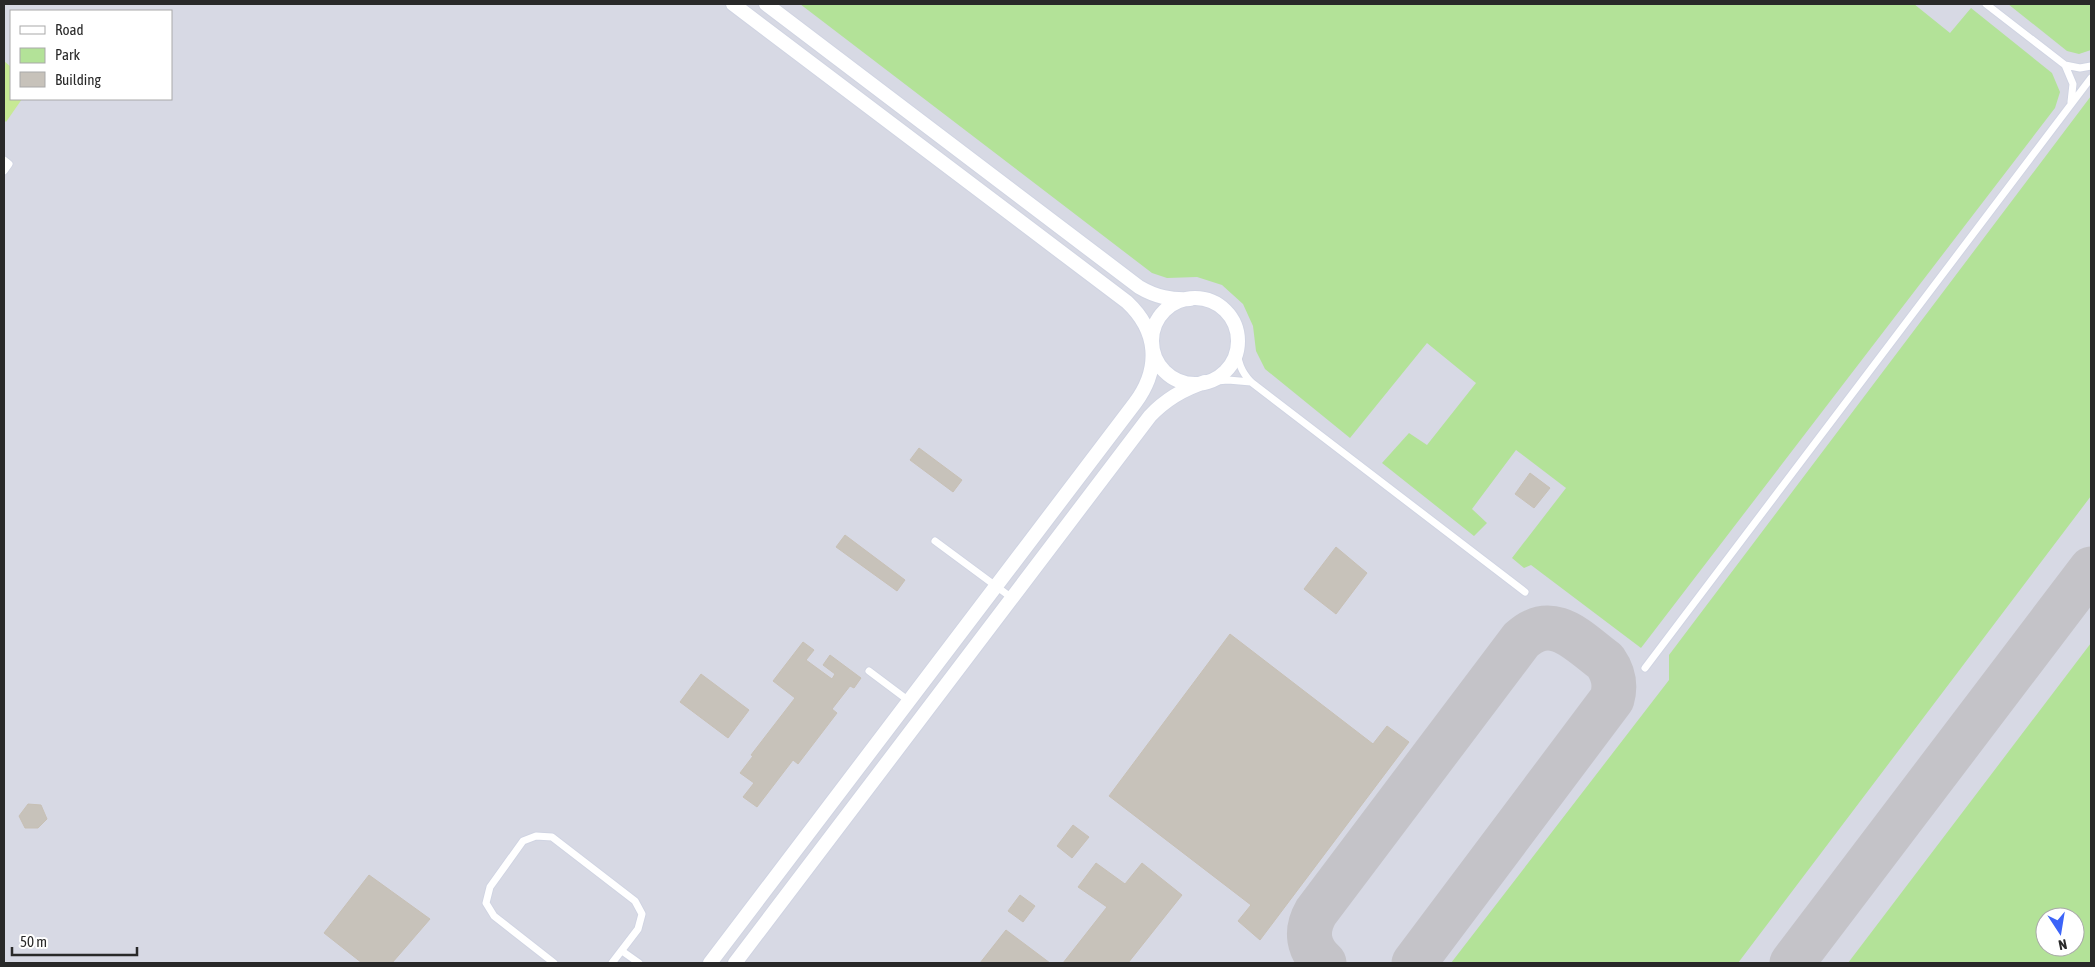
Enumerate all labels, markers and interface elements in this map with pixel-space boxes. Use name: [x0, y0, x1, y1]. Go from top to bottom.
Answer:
legend: [10, 10, 172, 100]
text: Road: [55, 21, 84, 38]
text: Park: [55, 46, 80, 63]
text: Building: [55, 71, 101, 88]
north arrow: [2035, 907, 2085, 957]
scale bar: [12, 924, 138, 956]
text: 50 m: [20, 933, 47, 950]
text: N: [2057, 936, 2068, 953]

